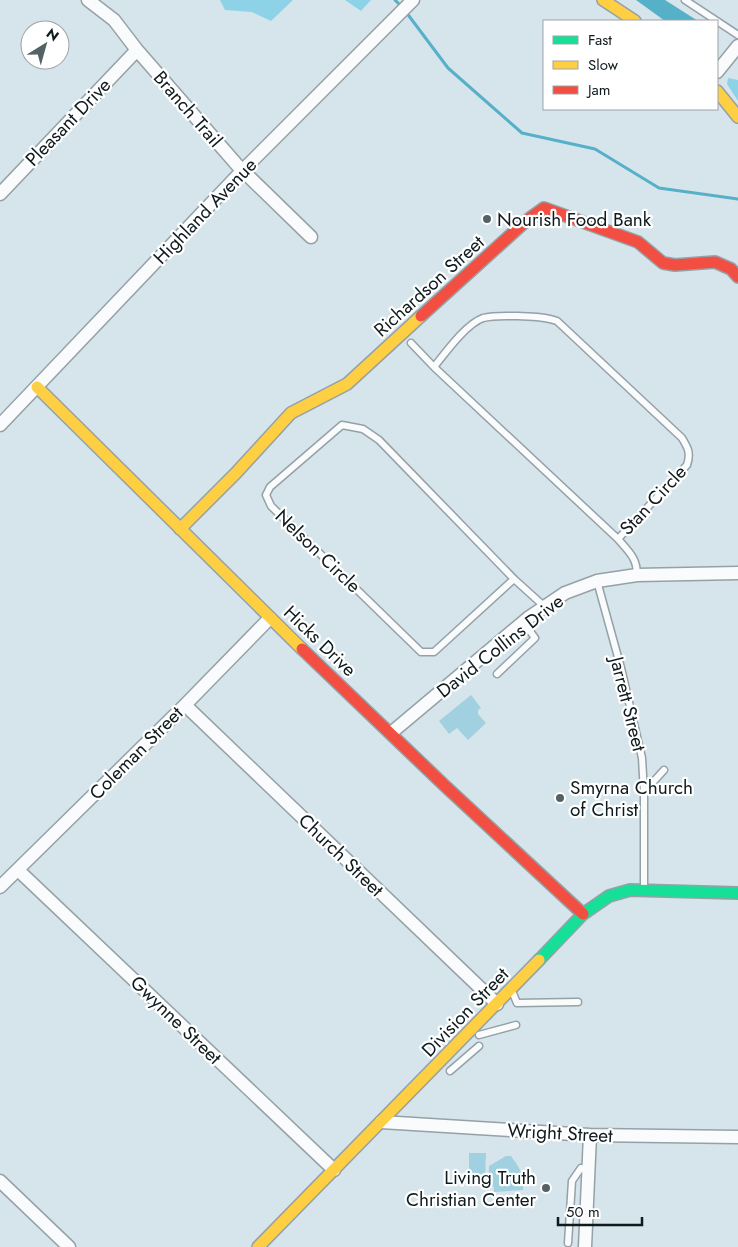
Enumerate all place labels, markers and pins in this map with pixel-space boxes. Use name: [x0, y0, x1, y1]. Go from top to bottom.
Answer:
place label: Nourish Food Bank: [497, 206, 652, 233]
marker: Nourish Food Bank: [481, 213, 493, 225]
place label: Smyrna Church of Christ: [570, 774, 693, 823]
marker: Smyrna Church of Christ: [554, 792, 566, 804]
place label: Living Truth Christian Center: [406, 1164, 536, 1213]
marker: Living Truth Christian Center: [540, 1182, 552, 1194]

